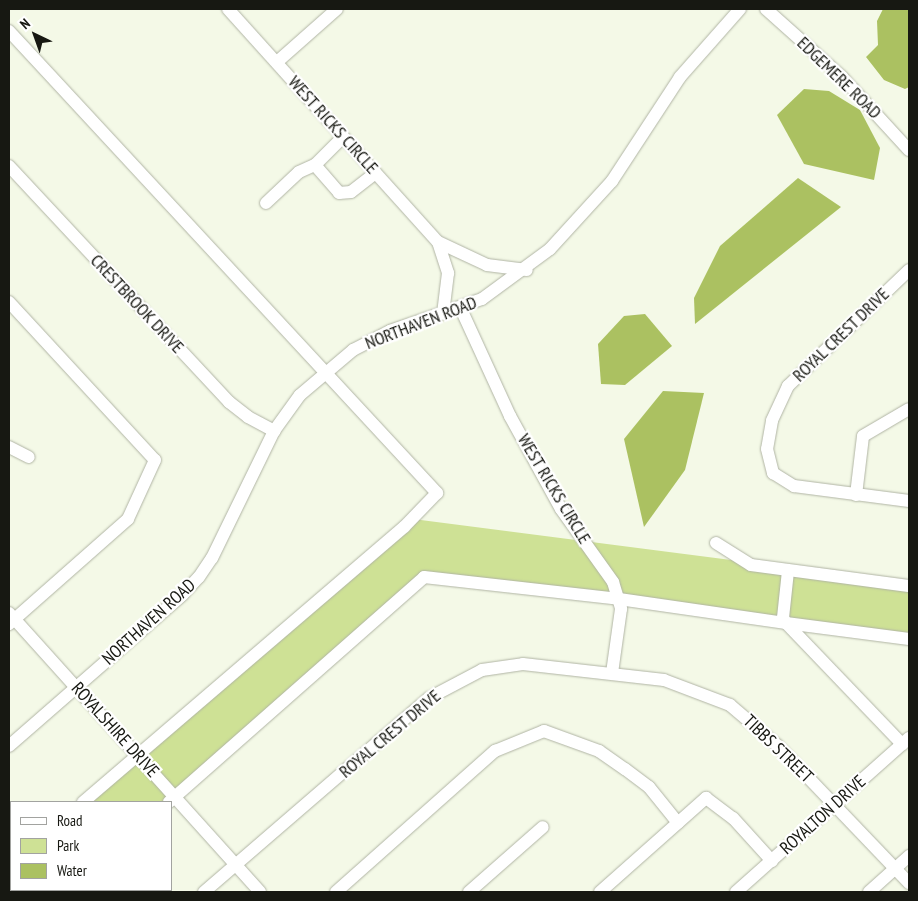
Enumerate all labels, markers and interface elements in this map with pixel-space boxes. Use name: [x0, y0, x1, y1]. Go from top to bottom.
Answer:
north arrow: [10, 10, 60, 60]
text: N: [16, 15, 34, 33]
street label: EDGEMERE ROAD: [792, 32, 886, 124]
street label: WEST RICKS CIRCLE: [283, 71, 383, 179]
street label: CRESTBROOK DRIVE: [86, 250, 188, 358]
street label: ROYAL CREST DRIVE: [788, 283, 894, 387]
street label: NORTHAVEN ROAD: [362, 292, 480, 354]
street label: WEST RICKS CIRCLE: [513, 430, 595, 548]
street label: NORTHAVEN ROAD: [98, 574, 200, 670]
street label: ROYALSHIRE DRIVE: [67, 678, 163, 782]
street label: ROYAL CREST DRIVE: [334, 685, 446, 783]
street label: TIBBS STREET: [739, 710, 817, 788]
street label: ROYALTON DRIVE: [776, 771, 870, 859]
legend: [10, 801, 172, 891]
text: Road: [57, 811, 83, 830]
text: Park: [57, 836, 79, 855]
text: Water: [57, 861, 87, 880]

